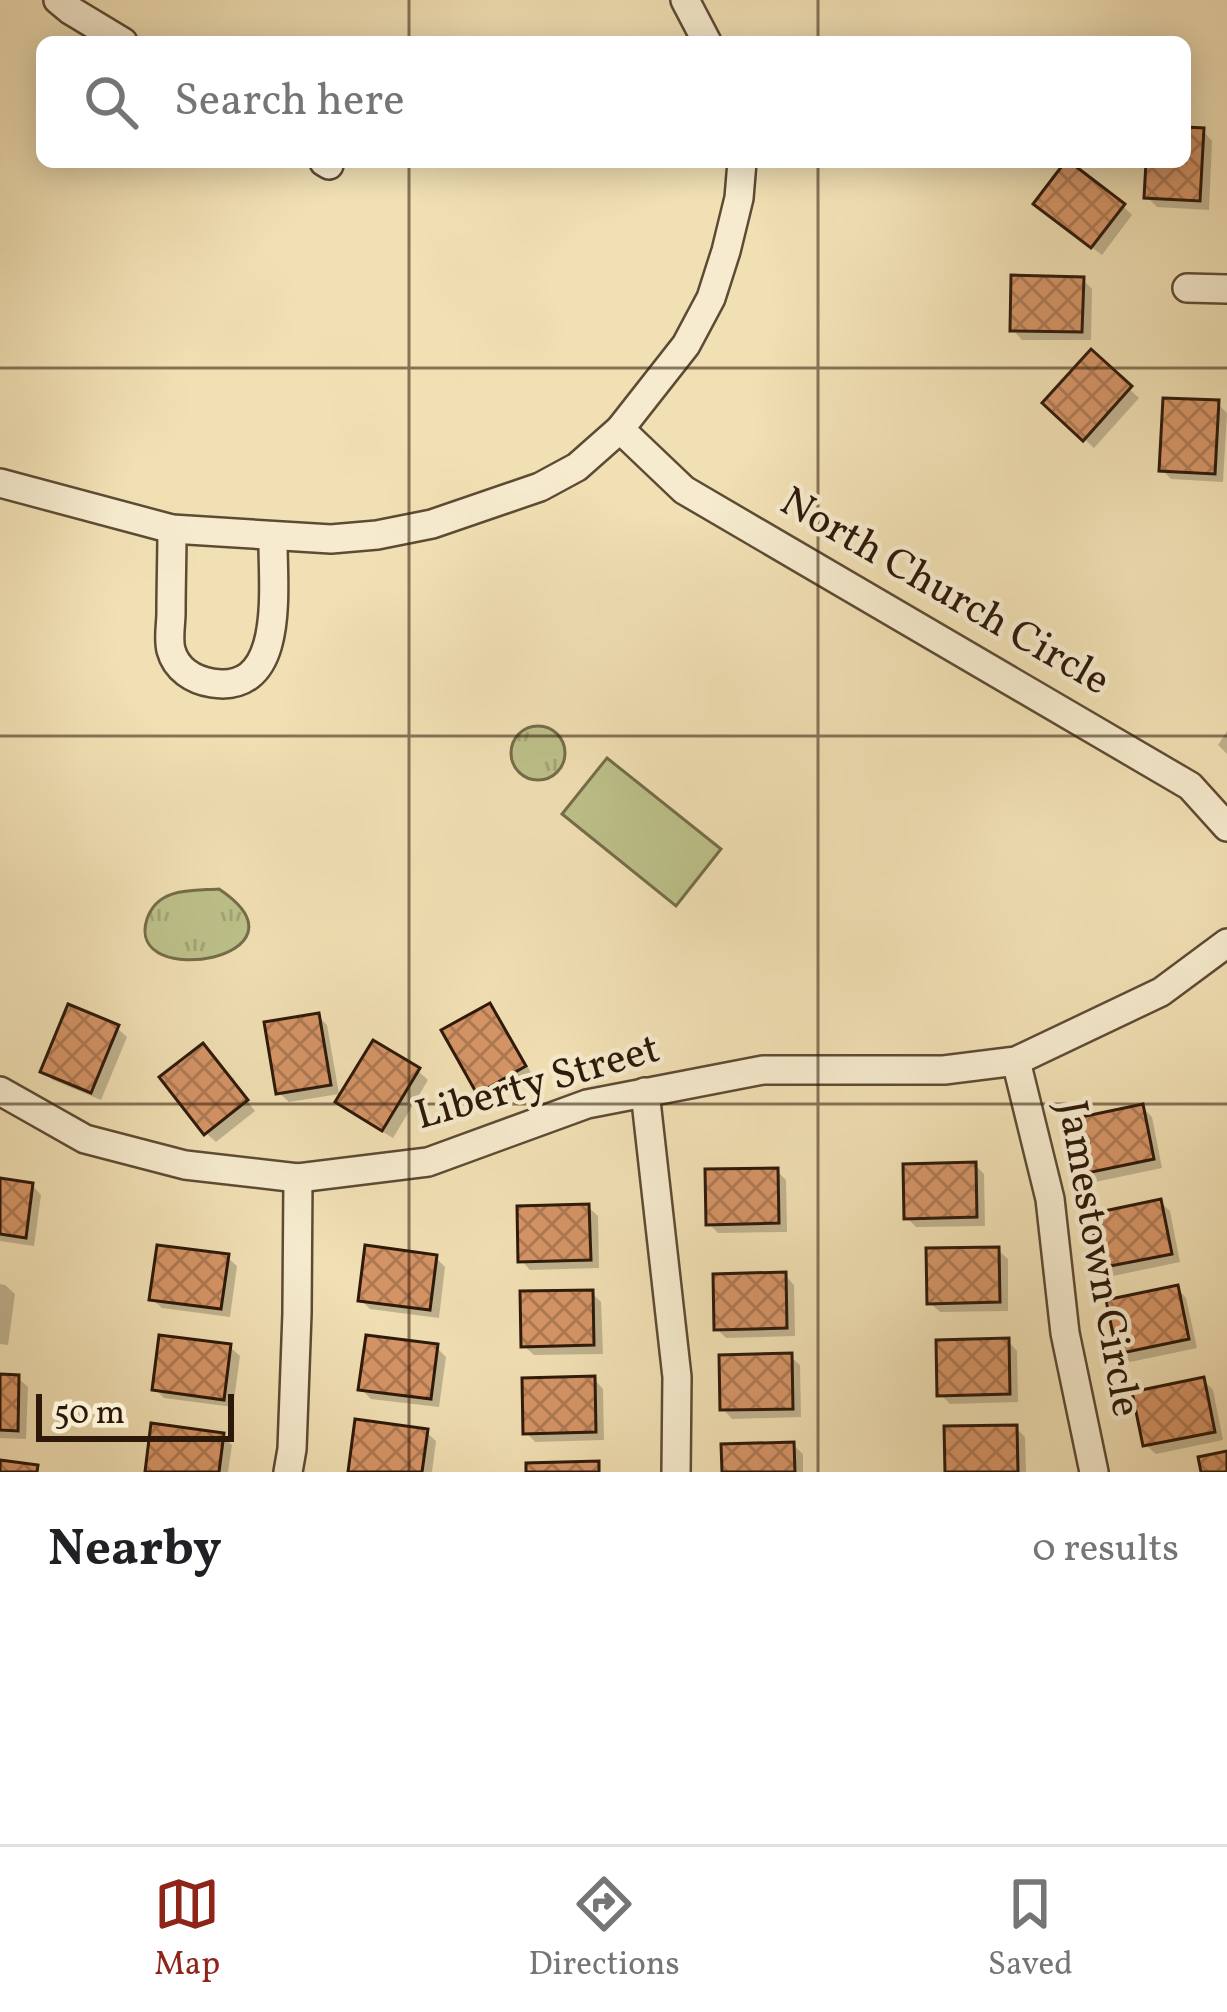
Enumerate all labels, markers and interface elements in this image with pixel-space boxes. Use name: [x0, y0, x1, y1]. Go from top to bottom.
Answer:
search box: [36, 36, 1191, 168]
icon: search: [78, 69, 144, 135]
text: Search here: [174, 71, 405, 134]
street label: North Church Circle: [768, 474, 1120, 712]
street label: Liberty Street: [409, 1021, 667, 1147]
street label: Jamestown Circle: [1040, 1096, 1154, 1422]
scale bar: [36, 1388, 234, 1441]
text: 50 m: [54, 1392, 125, 1438]
text: Nearby: [48, 1515, 222, 1586]
text: 0 results: [1032, 1523, 1179, 1577]
tab: Map: [154, 1871, 220, 1989]
tab: Directions: [528, 1871, 680, 1989]
tab: Saved: [988, 1871, 1073, 1989]

